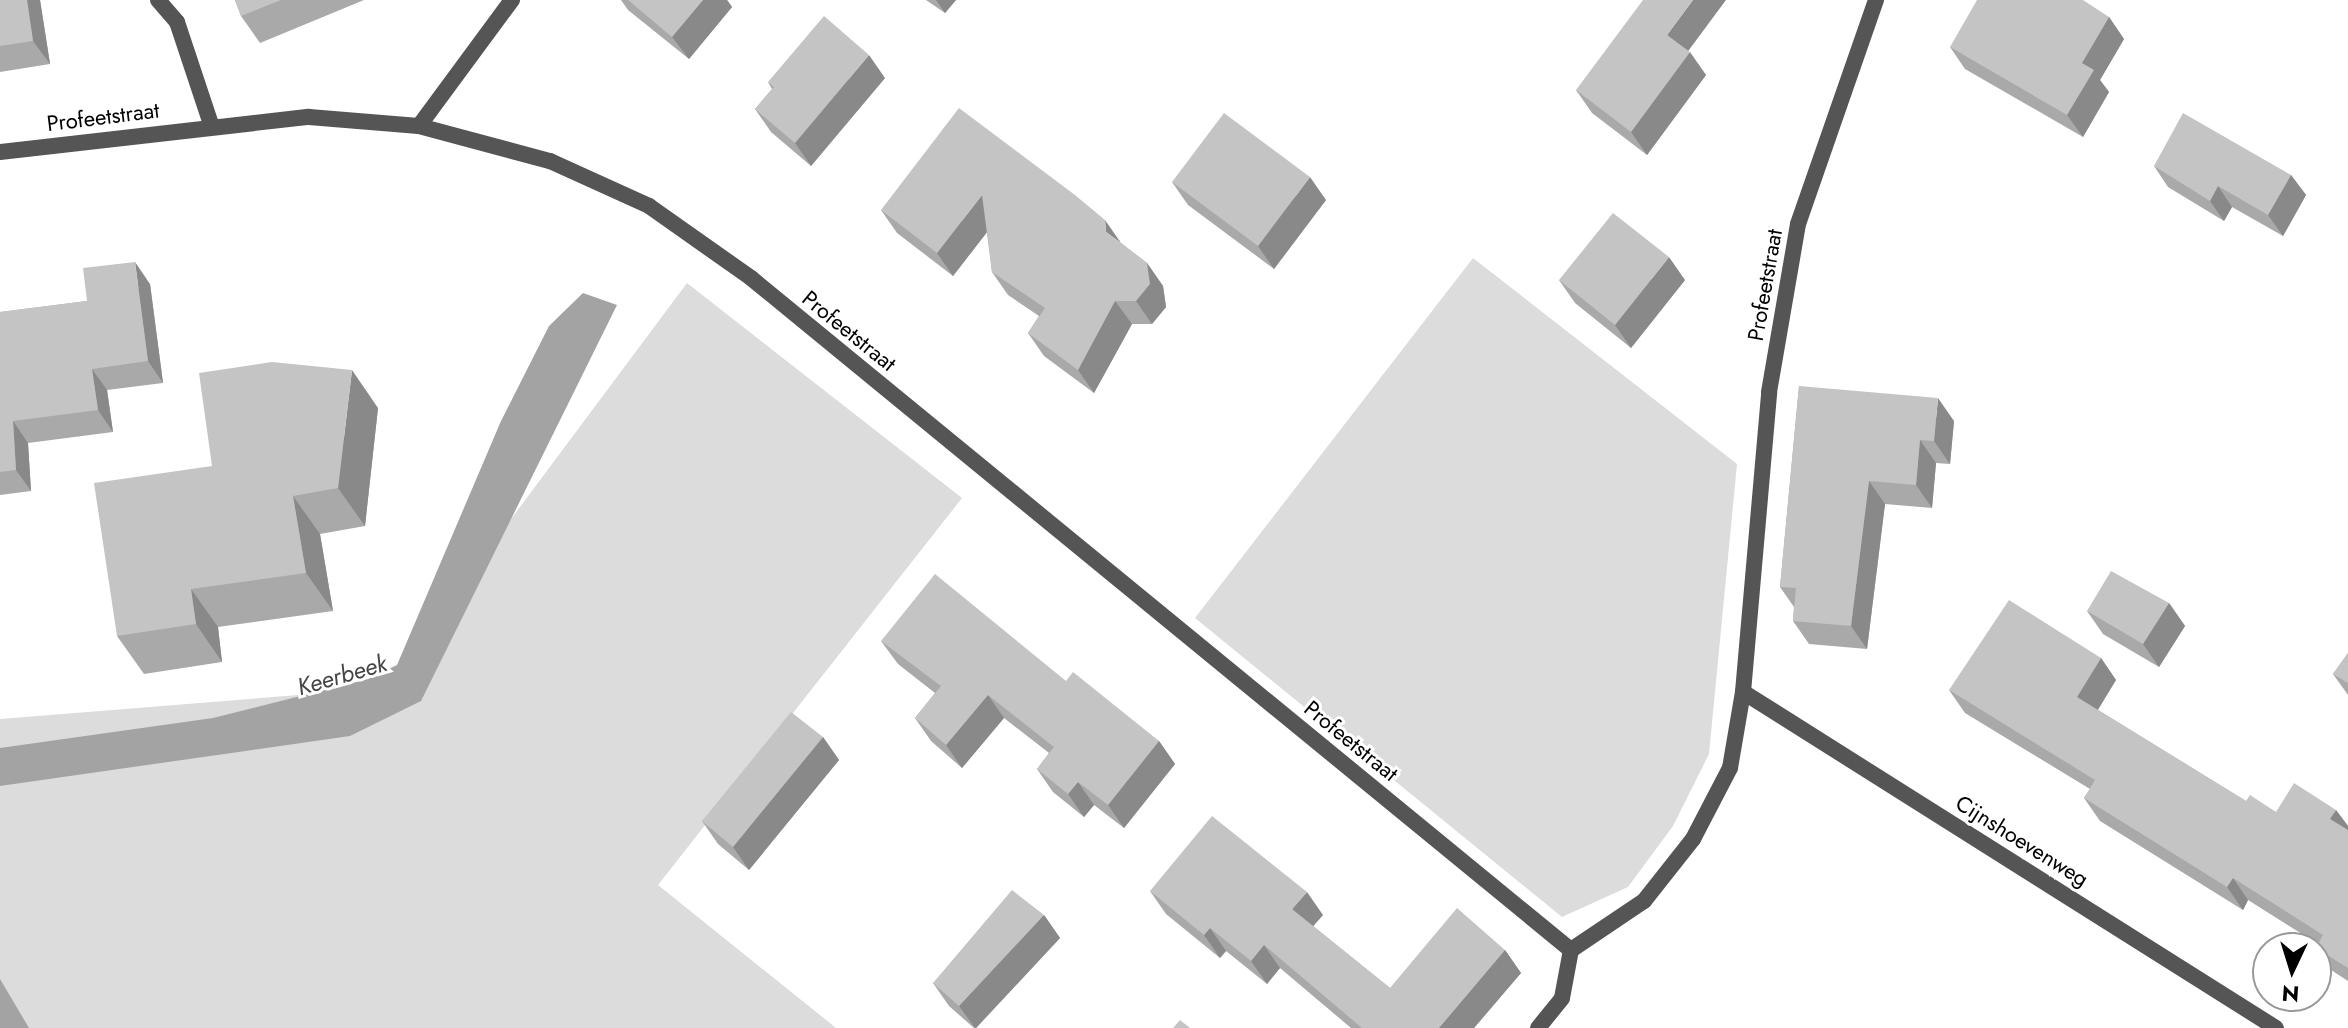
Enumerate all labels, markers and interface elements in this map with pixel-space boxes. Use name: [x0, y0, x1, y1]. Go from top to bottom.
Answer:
street label: Profeetstraat: [45, 97, 161, 137]
street label: Profeetstraat: [1742, 227, 1788, 343]
street label: Profeetstraat: [797, 285, 901, 377]
water label: Keerbeek: [294, 648, 390, 702]
street label: Profeetstraat: [1299, 695, 1403, 787]
street label: Cijnshoevenweg: [1951, 790, 2093, 892]
north arrow: [2252, 932, 2332, 1012]
text: N: [2281, 977, 2300, 1011]

